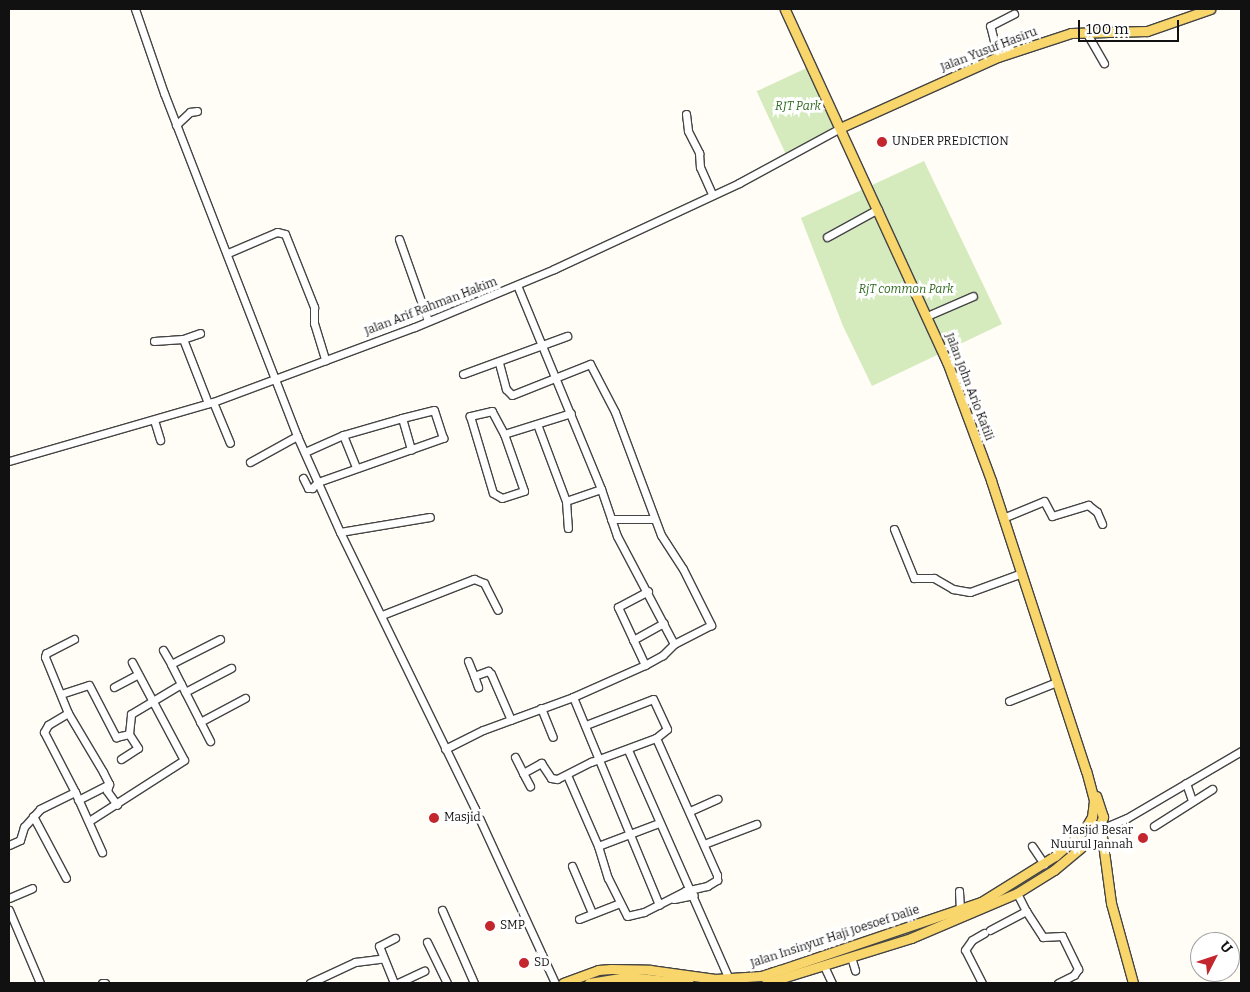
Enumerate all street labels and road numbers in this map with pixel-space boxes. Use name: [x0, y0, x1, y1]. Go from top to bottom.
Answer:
street label: Jalan Yusuf Hasiru: [939, 25, 1039, 75]
street label: Jalan Arif Rahman Hakim: [363, 275, 499, 339]
street label: Jalan John Ario Katili: [942, 331, 996, 443]
street label: Jalan Insinyur Haji Joesoef Dalie: [749, 903, 921, 971]

